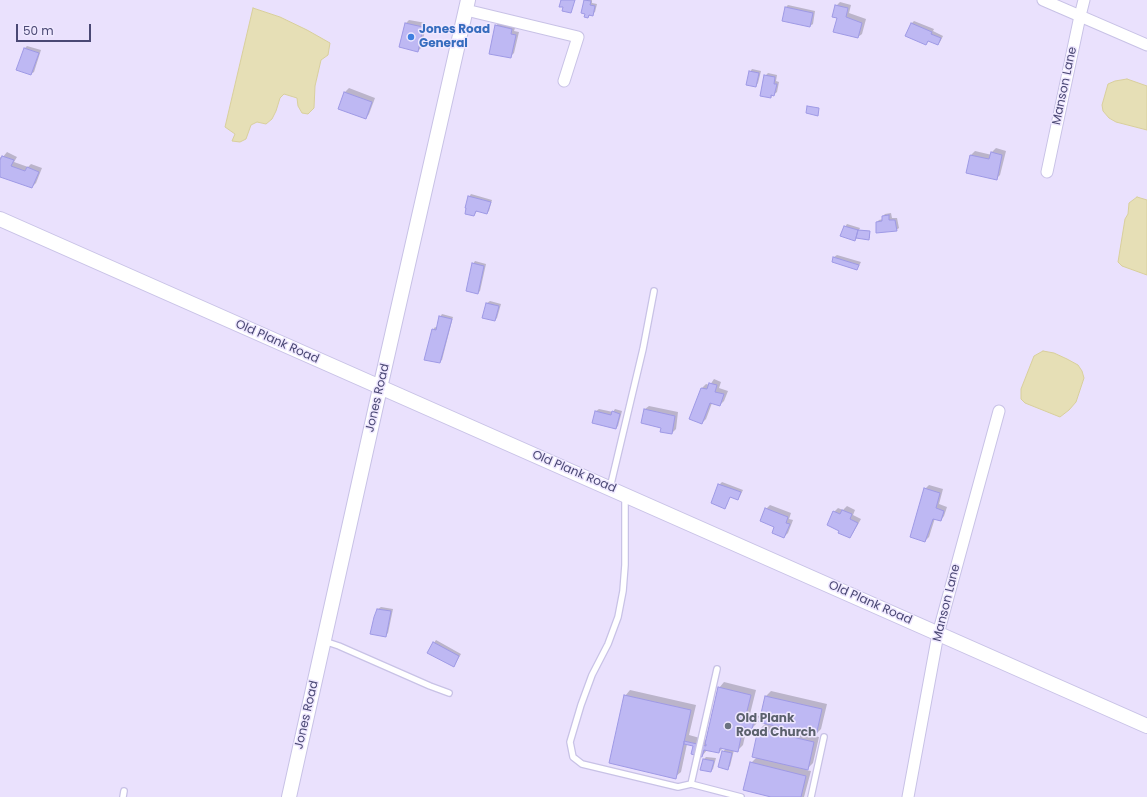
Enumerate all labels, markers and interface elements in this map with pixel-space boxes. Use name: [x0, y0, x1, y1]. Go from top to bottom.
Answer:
scale bar: [18, 16, 93, 42]
text: 50 m: [23, 22, 54, 39]
place label: Jones Road General: [419, 23, 490, 51]
marker: Jones Road General: [406, 32, 416, 42]
street label: Manson Lane: [1050, 46, 1080, 126]
street label: Old Plank Road: [233, 317, 321, 367]
street label: Jones Road: [363, 362, 393, 434]
street label: Old Plank Road: [530, 448, 618, 496]
street label: Manson Lane: [930, 563, 964, 643]
street label: Old Plank Road: [826, 578, 914, 628]
street label: Jones Road: [292, 679, 322, 751]
place label: Old Plank Road Church: [736, 712, 816, 740]
marker: Old Plank Road Church: [723, 721, 733, 731]

